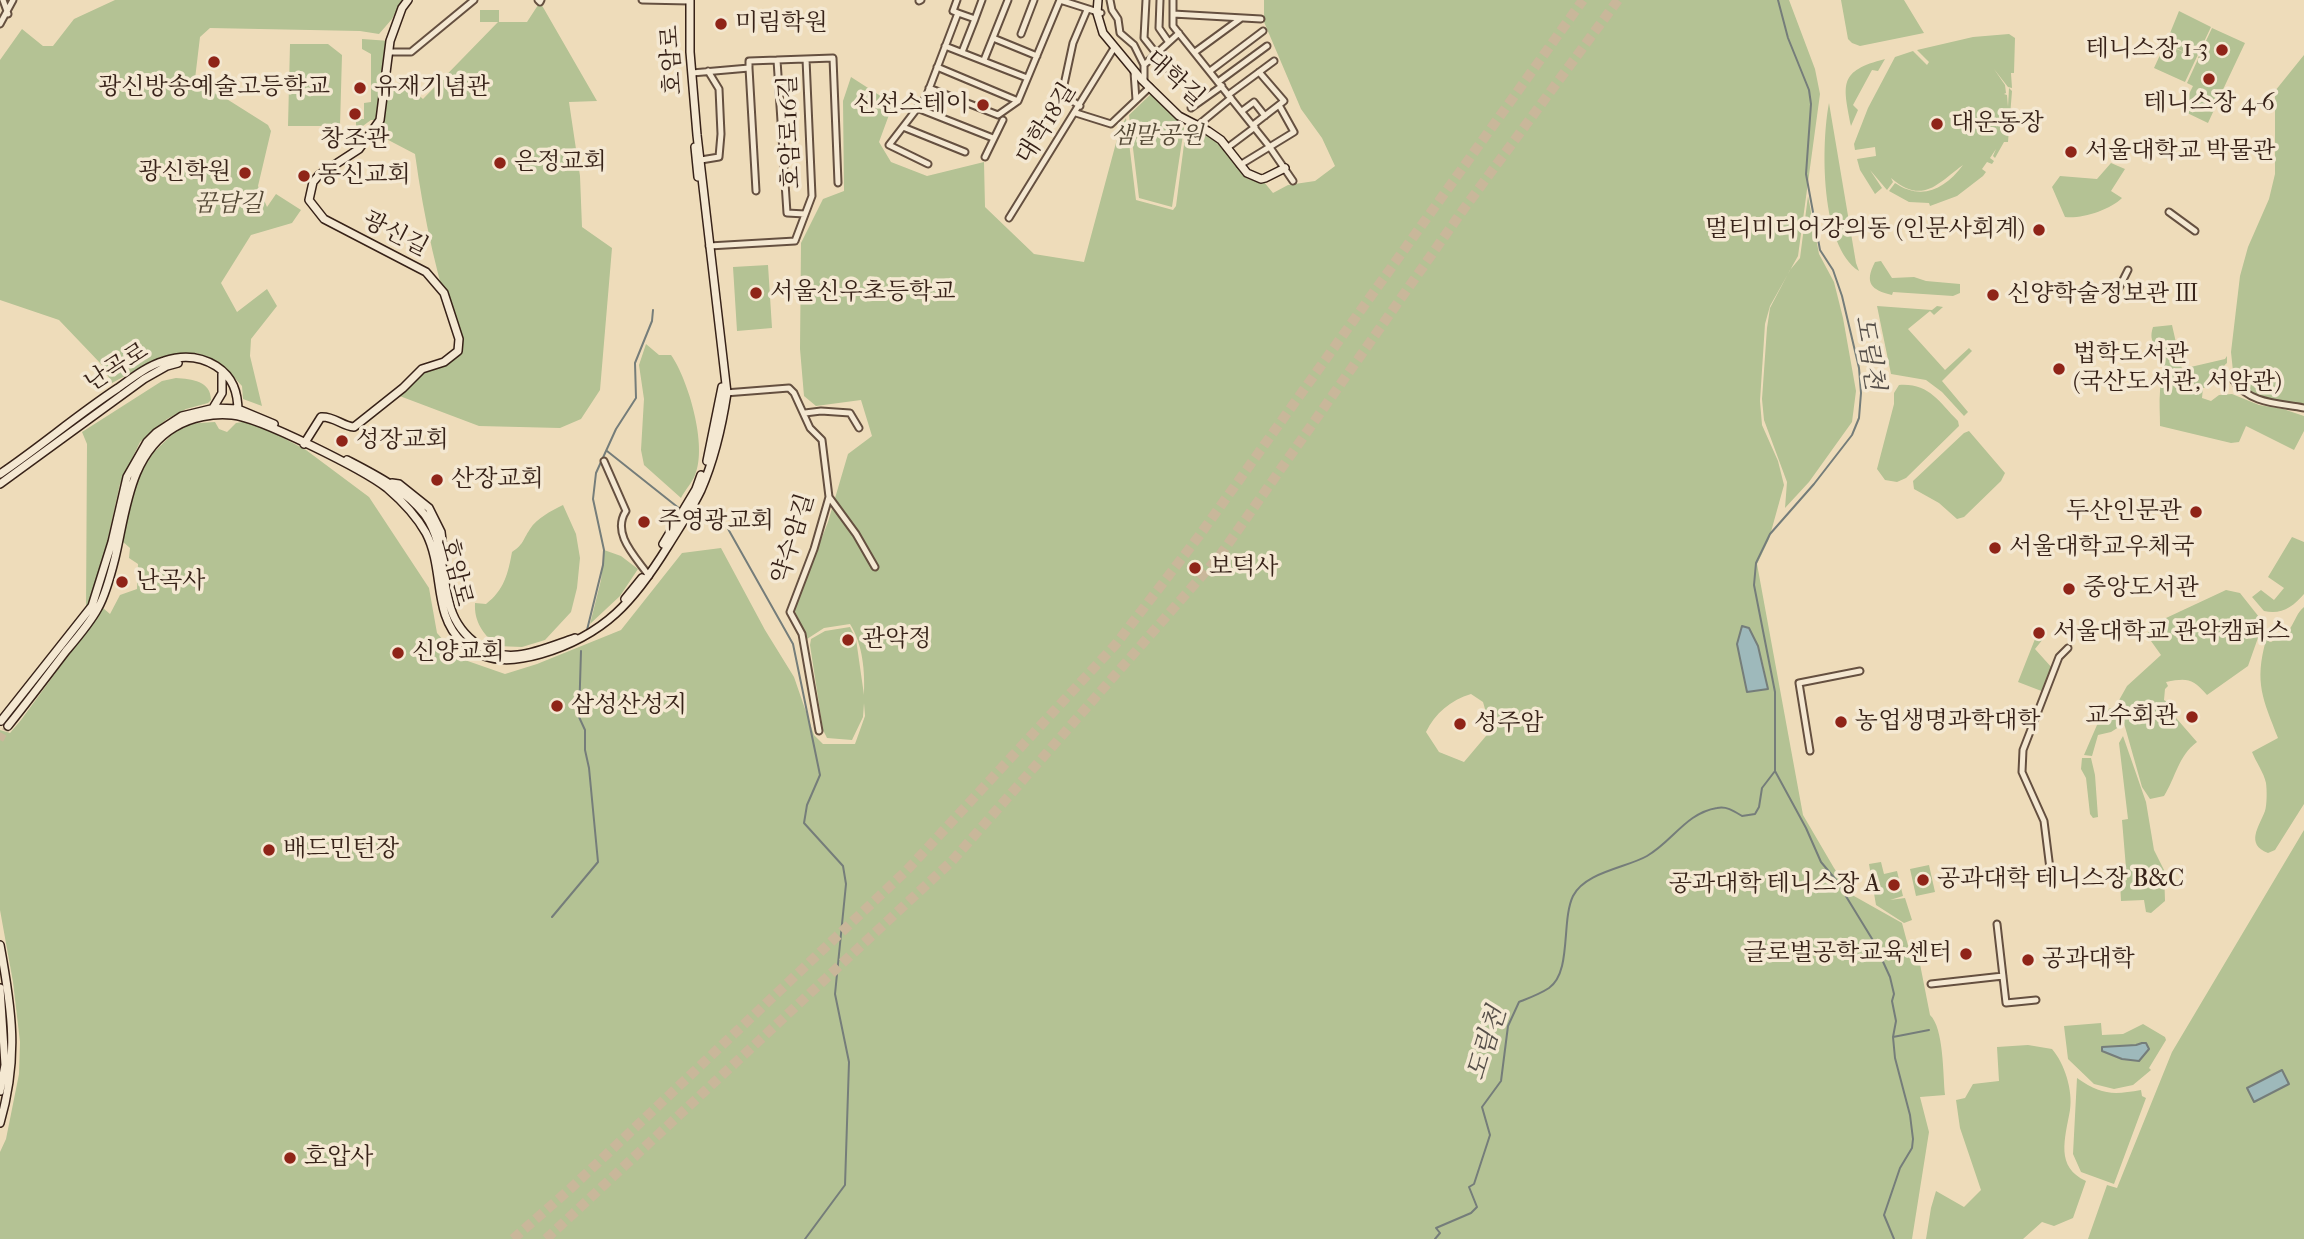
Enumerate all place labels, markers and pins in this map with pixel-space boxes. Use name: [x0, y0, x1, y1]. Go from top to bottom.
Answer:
place label: 미림학원: [735, 10, 828, 38]
marker: 미림학원: [713, 16, 729, 32]
place label: 테니스장 1-3: [2085, 36, 2208, 64]
marker: 테니스장 1-3: [2214, 42, 2230, 58]
marker: 광신방송예술고등학교: [206, 54, 222, 70]
marker: 테니스장 4-6: [2201, 71, 2217, 87]
place label: 광신방송예술고등학교: [98, 74, 330, 102]
place label: 유재기념관: [374, 74, 490, 102]
marker: 유재기념관: [352, 80, 368, 96]
place label: 테니스장 4-6: [2143, 90, 2275, 118]
place label: 신선스테이: [853, 91, 969, 119]
marker: 신선스테이: [975, 97, 991, 113]
marker: 창조관: [347, 106, 363, 122]
place label: 대운동장: [1951, 110, 2044, 138]
marker: 대운동장: [1929, 116, 1945, 132]
place label: 창조관: [320, 126, 390, 154]
place label: 서울대학교 박물관: [2085, 138, 2276, 166]
marker: 서울대학교 박물관: [2063, 144, 2079, 160]
place label: 은정교회: [514, 149, 607, 177]
marker: 은정교회: [492, 155, 508, 171]
place label: 광신학원: [138, 159, 231, 187]
place label: 동신교회: [318, 162, 411, 190]
marker: 광신학원: [237, 165, 253, 181]
marker: 동신교회: [296, 168, 312, 184]
place label: 멀티미디어강의동 (인문사회계): [1705, 216, 2025, 244]
marker: 멀티미디어강의동 (인문사회계): [2031, 222, 2047, 238]
place label: 서울신우초등학교: [770, 279, 955, 307]
place label: 신양학술정보관 Ⅲ: [2007, 281, 2198, 309]
marker: 서울신우초등학교: [748, 285, 764, 301]
marker: 신양학술정보관 Ⅲ: [1985, 287, 2001, 303]
place label: 법학도서관 (국산도서관, 서암관): [2073, 341, 2282, 397]
marker: 법학도서관 (국산도서관, 서암관): [2051, 361, 2067, 377]
place label: 성장교회: [356, 427, 449, 455]
marker: 성장교회: [334, 433, 350, 449]
place label: 산장교회: [451, 466, 544, 494]
marker: 산장교회: [429, 472, 445, 488]
place label: 두산인문관: [2066, 498, 2182, 526]
marker: 두산인문관: [2188, 504, 2204, 520]
place label: 주영광교회: [658, 508, 774, 536]
marker: 주영광교회: [636, 514, 652, 530]
place label: 서울대학교우체국: [2009, 534, 2194, 562]
marker: 서울대학교우체국: [1987, 540, 2003, 556]
place label: 보덕사: [1209, 554, 1279, 582]
marker: 보덕사: [1187, 560, 1203, 576]
place label: 난곡사: [136, 568, 206, 596]
marker: 난곡사: [114, 574, 130, 590]
place label: 중앙도서관: [2083, 575, 2199, 603]
marker: 중앙도서관: [2061, 581, 2077, 597]
place label: 서울대학교 관악캠퍼스: [2053, 619, 2290, 647]
marker: 서울대학교 관악캠퍼스: [2031, 625, 2047, 641]
place label: 관악정: [862, 626, 932, 654]
marker: 관악정: [840, 632, 856, 648]
place label: 신양교회: [412, 639, 505, 667]
marker: 신양교회: [390, 645, 406, 661]
place label: 삼성산성지: [571, 692, 687, 720]
marker: 삼성산성지: [549, 698, 565, 714]
place label: 교수회관: [2085, 703, 2178, 731]
place label: 농업생명과학대학: [1855, 708, 2040, 736]
marker: 교수회관: [2184, 709, 2200, 725]
place label: 성주암: [1474, 710, 1544, 738]
marker: 농업생명과학대학: [1833, 714, 1849, 730]
marker: 성주암: [1452, 716, 1468, 732]
place label: 배드민턴장: [283, 836, 399, 864]
marker: 배드민턴장: [261, 842, 277, 858]
place label: 공과대학 테니스장 B&C: [1937, 866, 2184, 894]
place label: 공과대학 테니스장 A: [1669, 871, 1880, 899]
marker: 공과대학 테니스장 B&C: [1915, 872, 1931, 888]
marker: 공과대학 테니스장 A: [1886, 877, 1902, 893]
place label: 글로벌공학교육센터: [1743, 940, 1952, 968]
marker: 글로벌공학교육센터: [1958, 946, 1974, 962]
place label: 공과대학: [2042, 946, 2135, 974]
marker: 공과대학: [2020, 952, 2036, 968]
place label: 호압사: [304, 1144, 374, 1172]
marker: 호압사: [282, 1150, 298, 1166]

